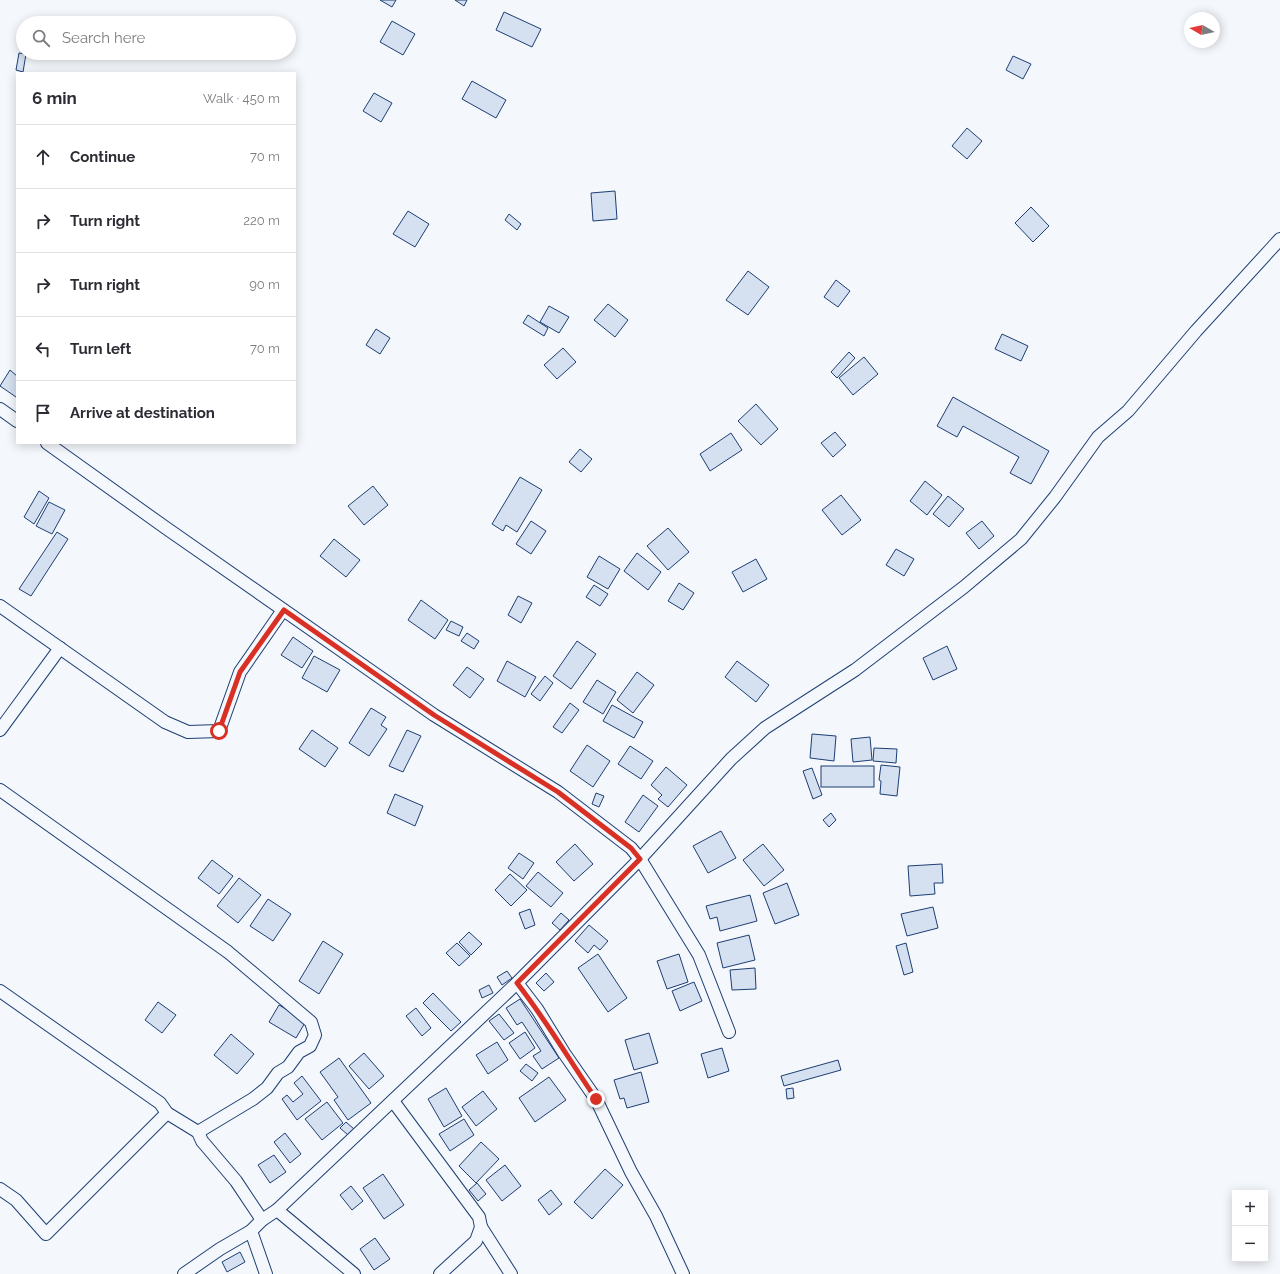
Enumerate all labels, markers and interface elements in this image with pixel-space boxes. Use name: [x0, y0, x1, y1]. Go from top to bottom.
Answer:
north arrow: [1184, 12, 1220, 48]
search box: [16, 16, 296, 60]
icon: search: [30, 27, 52, 49]
text: Search here: [62, 29, 145, 47]
text: 6 min: [32, 88, 77, 108]
text: Walk · 450 m: [203, 91, 280, 106]
icon: ahead: [32, 146, 54, 168]
text: Continue: [70, 148, 135, 166]
text: 70 m: [250, 149, 280, 164]
icon: right: [32, 210, 54, 232]
text: Turn right: [70, 212, 140, 230]
text: 220 m: [243, 213, 280, 228]
icon: right: [32, 274, 54, 296]
text: Turn right: [70, 276, 140, 294]
text: 90 m: [249, 277, 280, 292]
icon: left: [32, 338, 54, 360]
text: Turn left: [70, 340, 131, 358]
text: 70 m: [250, 341, 280, 356]
icon: arrive: [32, 402, 54, 424]
text: Arrive at destination: [70, 404, 215, 422]
route start: [210, 722, 228, 740]
route end: [587, 1090, 605, 1108]
map controls: [1232, 1190, 1268, 1262]
button: +: [1232, 1190, 1268, 1226]
button: −: [1232, 1226, 1268, 1262]

